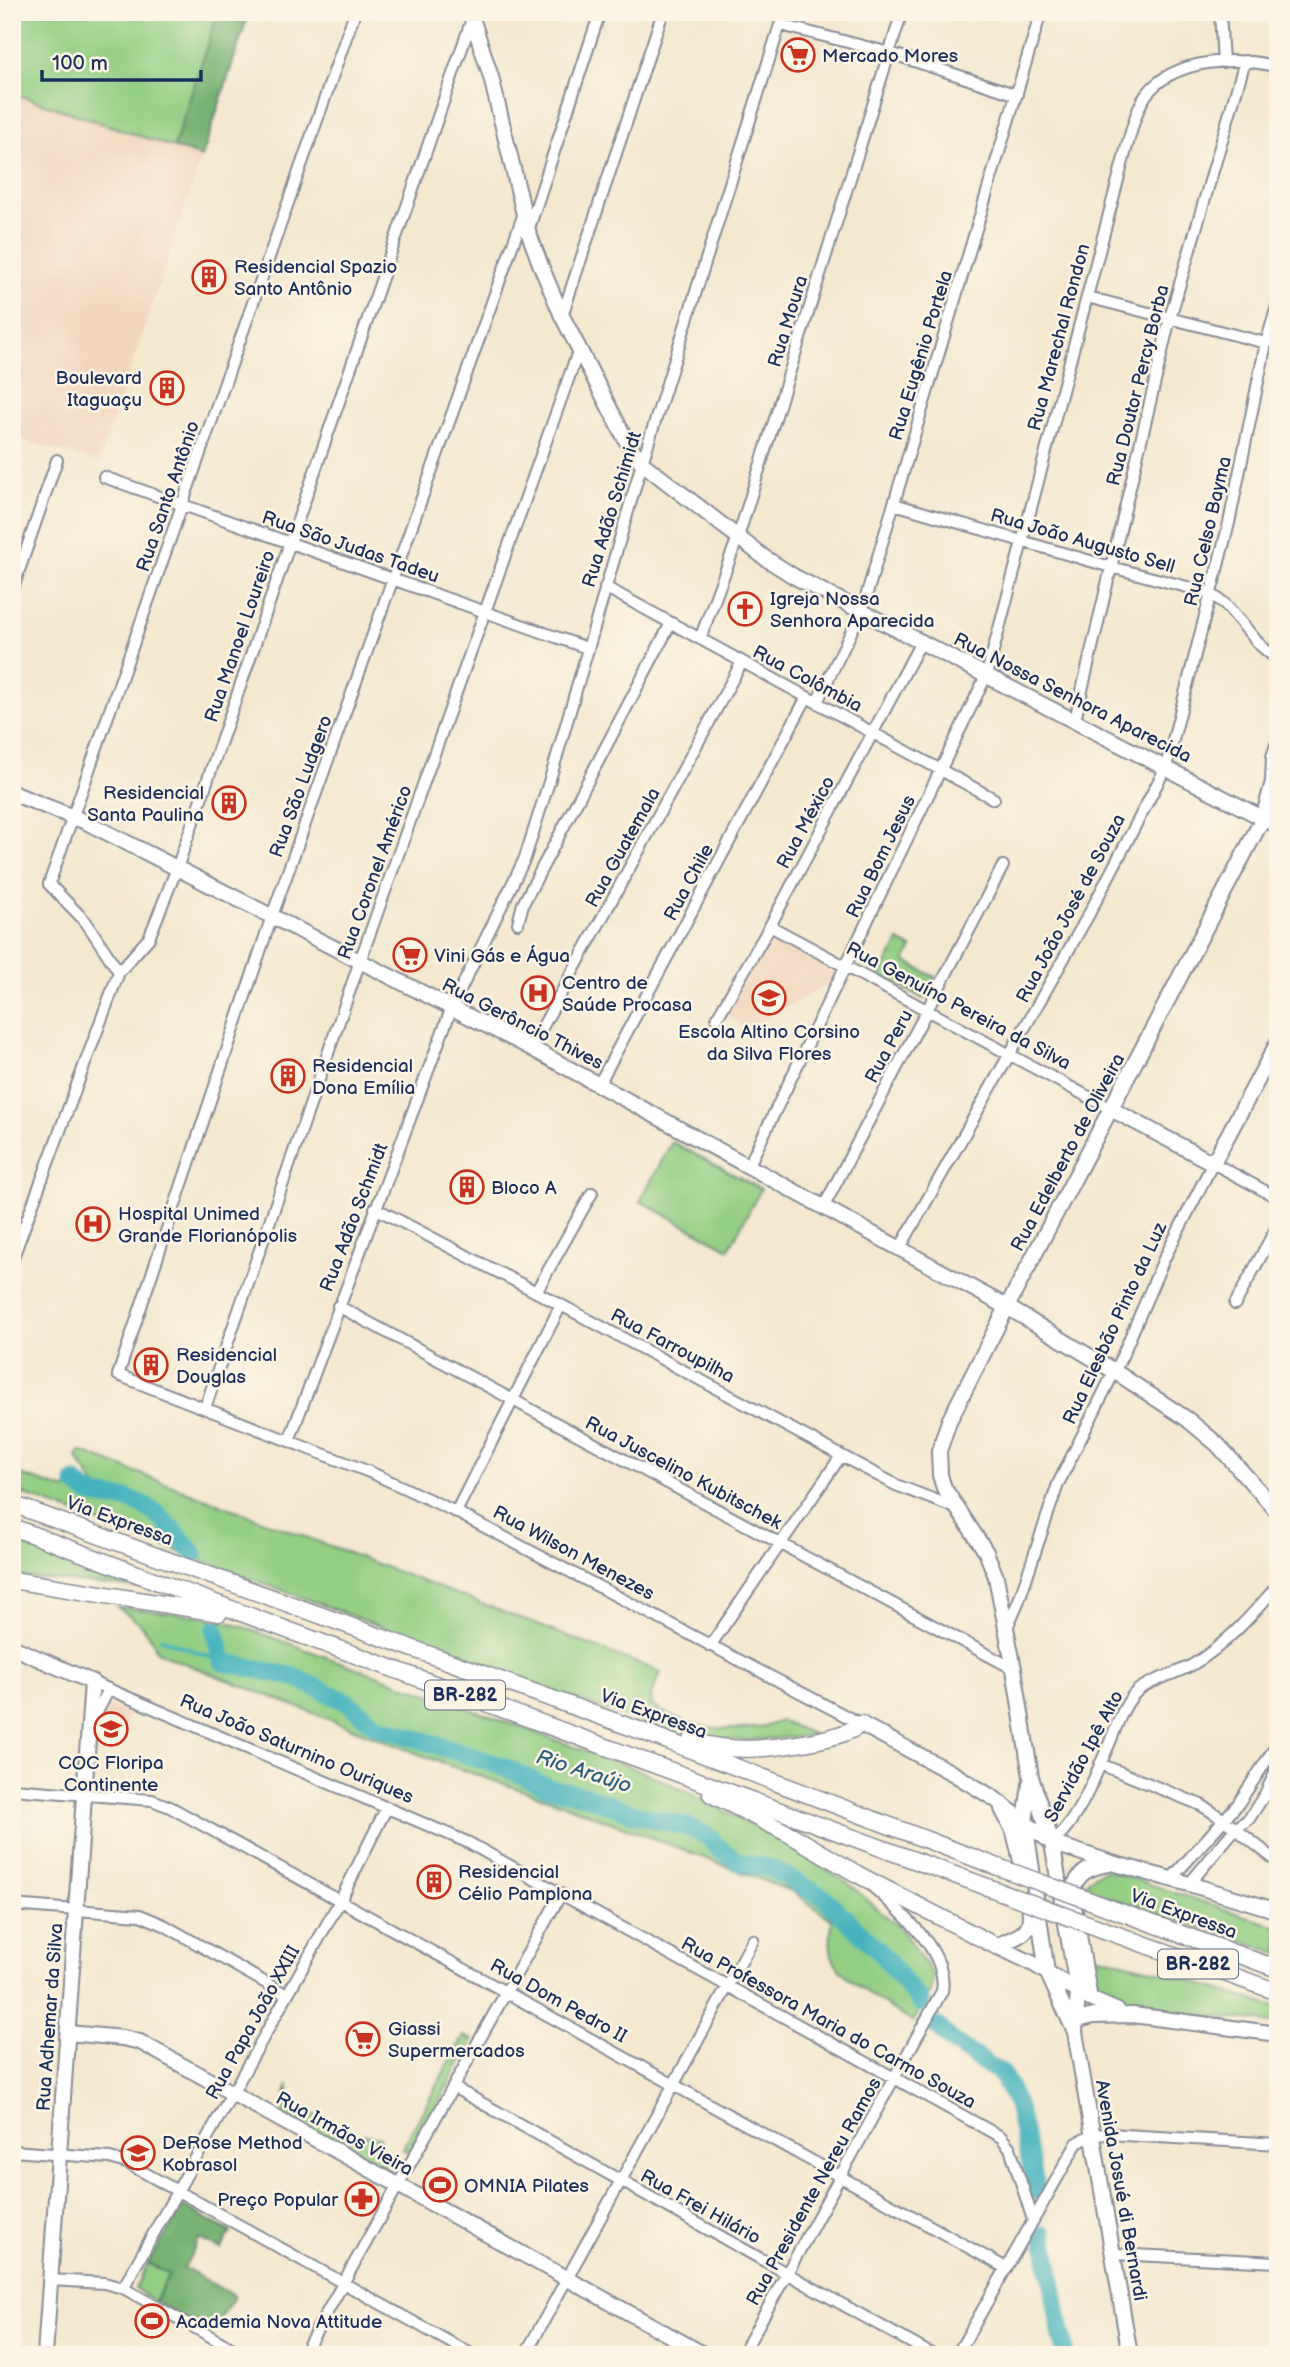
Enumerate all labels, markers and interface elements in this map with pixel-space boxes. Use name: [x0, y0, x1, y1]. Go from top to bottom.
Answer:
supermarket icon: Mercado Mores: [779, 36, 817, 74]
scale bar: [42, 38, 201, 82]
place label: Mercado Mores: [822, 45, 958, 68]
text: 100 m: [52, 51, 108, 76]
street label: Rua Marechal Rondon: [1023, 241, 1096, 434]
place label: Residencial Spazio Santo Antônio: [234, 256, 397, 301]
building icon: Residencial Spazio Santo Antônio: [190, 258, 228, 296]
street label: Rua Eugênio Portela: [885, 268, 958, 443]
street label: Rua Moura: [764, 273, 813, 370]
street label: Rua Doutor Percy Borba: [1102, 282, 1175, 488]
place label: Boulevard Itaguaçu: [55, 367, 142, 412]
building icon: Boulevard Itaguaçu: [148, 369, 186, 407]
street label: Rua Santo Antônio: [132, 418, 205, 575]
street label: Rua Adão Schimidt: [578, 428, 647, 590]
street label: Rua Celso Bayma: [1180, 454, 1237, 609]
street label: Rua João Augusto Sell: [988, 504, 1178, 579]
street label: Rua São Judas Tadeu: [259, 506, 442, 589]
street label: Rua Manoel Loureiro: [200, 548, 281, 725]
place label: Igreja Nossa Senhora Aparecida: [770, 588, 934, 633]
church icon: Igreja Nossa Senhora Aparecida: [726, 590, 764, 628]
street label: Rua Nossa Senhora Aparecida: [950, 628, 1195, 768]
street label: Rua Colômbia: [749, 641, 866, 718]
street label: Rua São Ludgero: [265, 712, 338, 861]
street label: Rua México: [772, 772, 840, 873]
place label: Residencial Santa Paulina: [87, 782, 204, 827]
street label: Rua Coronel Américo: [333, 782, 418, 963]
building icon: Residencial Santa Paulina: [210, 784, 248, 822]
street label: Rua Guatemala: [581, 784, 666, 912]
street label: Rua Bom Jesus: [842, 791, 921, 922]
street label: Rua João José de Souza: [1012, 810, 1131, 1007]
street label: Rua Chile: [659, 840, 719, 925]
supermarket icon: Vini Gás e Água: [391, 936, 429, 974]
street label: Rua Genuíno Pereira da Silva: [842, 937, 1075, 1075]
place label: Vini Gás e Água: [434, 944, 570, 968]
place label: Centro de Saúde Procasa: [562, 972, 692, 1017]
street label: Rua Gerôncio Thives: [438, 974, 607, 1075]
hospital icon: Centro de Saúde Procasa: [519, 974, 557, 1012]
school or university icon: Escola Altino Corsino da Silva Flores: [750, 979, 788, 1017]
street label: Rua Peru: [860, 1006, 918, 1087]
place label: Escola Altino Corsino da Silva Flores: [678, 1021, 860, 1066]
street label: Rua Edelberto de Oliveira: [1006, 1050, 1130, 1256]
place label: Residencial Dona Emília: [312, 1055, 415, 1100]
building icon: Residencial Dona Emília: [269, 1057, 307, 1095]
street label: Rua Adão Schmidt: [315, 1140, 393, 1295]
building icon: Bloco A: [448, 1168, 486, 1206]
place label: Bloco A: [491, 1177, 557, 1200]
place label: Hospital Unimed Grande Florianópolis: [118, 1203, 297, 1248]
hospital icon: Hospital Unimed Grande Florianópolis: [74, 1205, 112, 1243]
street label: Rua Elesbão Pinto da Luz: [1058, 1218, 1173, 1428]
street label: Rua Farroupilha: [606, 1304, 738, 1389]
place label: Residencial Douglas: [176, 1344, 277, 1389]
building icon: Residencial Douglas: [132, 1346, 170, 1384]
street label: Rua Juscelino Kubitschek: [581, 1412, 786, 1535]
street label: Via Expressa: [63, 1491, 176, 1551]
street label: Rua Wilson Menezes: [489, 1501, 658, 1606]
road number: BR-282: [425, 1680, 505, 1710]
street label: Via Expressa: [597, 1684, 710, 1744]
street label: Servidão Ipê Alto: [1040, 1687, 1129, 1827]
street label: Rua João Saturnino Ouriques: [176, 1690, 417, 1809]
school or university icon: COC Floripa Continente: [92, 1710, 130, 1748]
water label: Rio Araújo: [533, 1744, 635, 1799]
place label: COC Floripa Continente: [58, 1752, 164, 1797]
place label: Residencial Célio Pamplona: [458, 1861, 593, 1906]
building icon: Residencial Célio Pamplona: [415, 1863, 453, 1901]
street label: Via Expressa: [1127, 1884, 1240, 1944]
street label: Rua Adhemar da Silva: [32, 1922, 69, 2112]
street label: Rua Professora Maria do Carmo Souza: [677, 1932, 980, 2114]
street label: Rua Papa João XXIII: [201, 1941, 305, 2104]
road number: BR-282: [1158, 1950, 1238, 1978]
street label: Rua Dom Pedro II: [486, 1954, 631, 2048]
place label: Giassi Supermercados: [388, 2018, 525, 2063]
supermarket icon: Giassi Supermercados: [344, 2020, 382, 2058]
street label: Rua Presidente Nereu Ramos: [742, 2074, 887, 2310]
street label: Avenida Josué di Bernardi: [1090, 2078, 1151, 2303]
street label: Rua Irmãos Vieira: [272, 2087, 417, 2182]
place label: DeRose Method Kobrasol: [162, 2132, 303, 2177]
school or university icon: DeRose Method Kobrasol: [119, 2134, 157, 2172]
street label: Rua Frei Hilário: [636, 2165, 764, 2250]
sports icon: OMNIA Pilates: [421, 2166, 459, 2204]
place label: OMNIA Pilates: [464, 2175, 589, 2198]
pharmacy icon: Preço Popular: [343, 2180, 381, 2218]
place label: Preço Popular: [217, 2189, 339, 2212]
sports icon: Academia Nova Attitude: [133, 2302, 171, 2340]
place label: Academia Nova Attitude: [176, 2311, 382, 2334]

